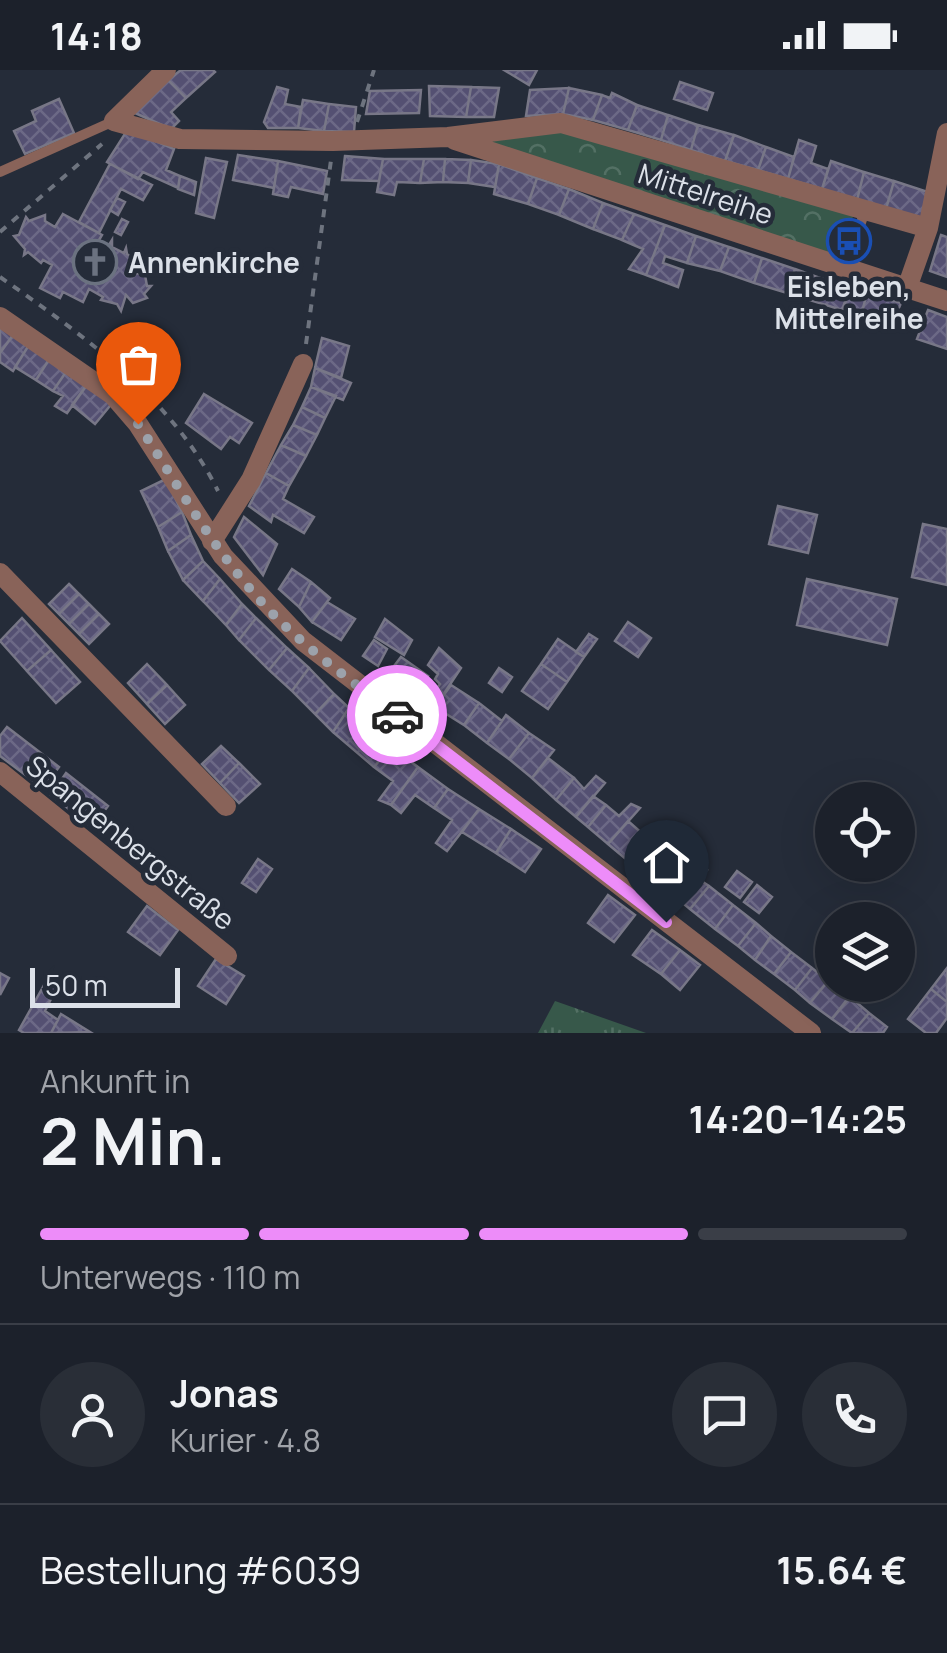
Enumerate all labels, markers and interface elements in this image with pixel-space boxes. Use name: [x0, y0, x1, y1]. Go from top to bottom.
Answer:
text: 14:18: [50, 9, 143, 61]
street label: Mittelreihe: [634, 153, 778, 233]
bus stop icon: Eisleben, Mittelreihe: [826, 218, 872, 264]
church icon: Annenkirche: [72, 239, 118, 285]
place label: Annenkirche: [128, 243, 300, 281]
place label: Eisleben, Mittelreihe: [774, 267, 924, 337]
pin: [96, 322, 181, 425]
icon: bag: [111, 337, 166, 392]
courier: [347, 665, 447, 765]
icon: car: [370, 688, 425, 743]
street label: Spangenbergstraße: [19, 746, 243, 938]
map controls: [815, 782, 915, 1002]
button: locate: [815, 782, 915, 882]
pin: [624, 820, 709, 923]
icon: home: [639, 835, 694, 890]
button: layers: [815, 902, 915, 1002]
scale bar: [30, 963, 180, 1008]
text: 50 m: [45, 966, 108, 1004]
text: Ankunft in: [40, 1059, 190, 1103]
text: 14:20–14:25: [689, 1092, 907, 1144]
text: 2 Min.: [40, 1096, 226, 1185]
text: Unterwegs · 110 m: [40, 1255, 300, 1299]
button: person: [40, 1362, 145, 1467]
button: chat: [672, 1362, 777, 1467]
button: phone: [802, 1362, 907, 1467]
text: Jonas: [170, 1366, 279, 1418]
text: Kurier · 4.8: [170, 1418, 321, 1462]
text: Bestellung #6039: [40, 1543, 361, 1595]
text: 15.64 €: [776, 1543, 907, 1595]

